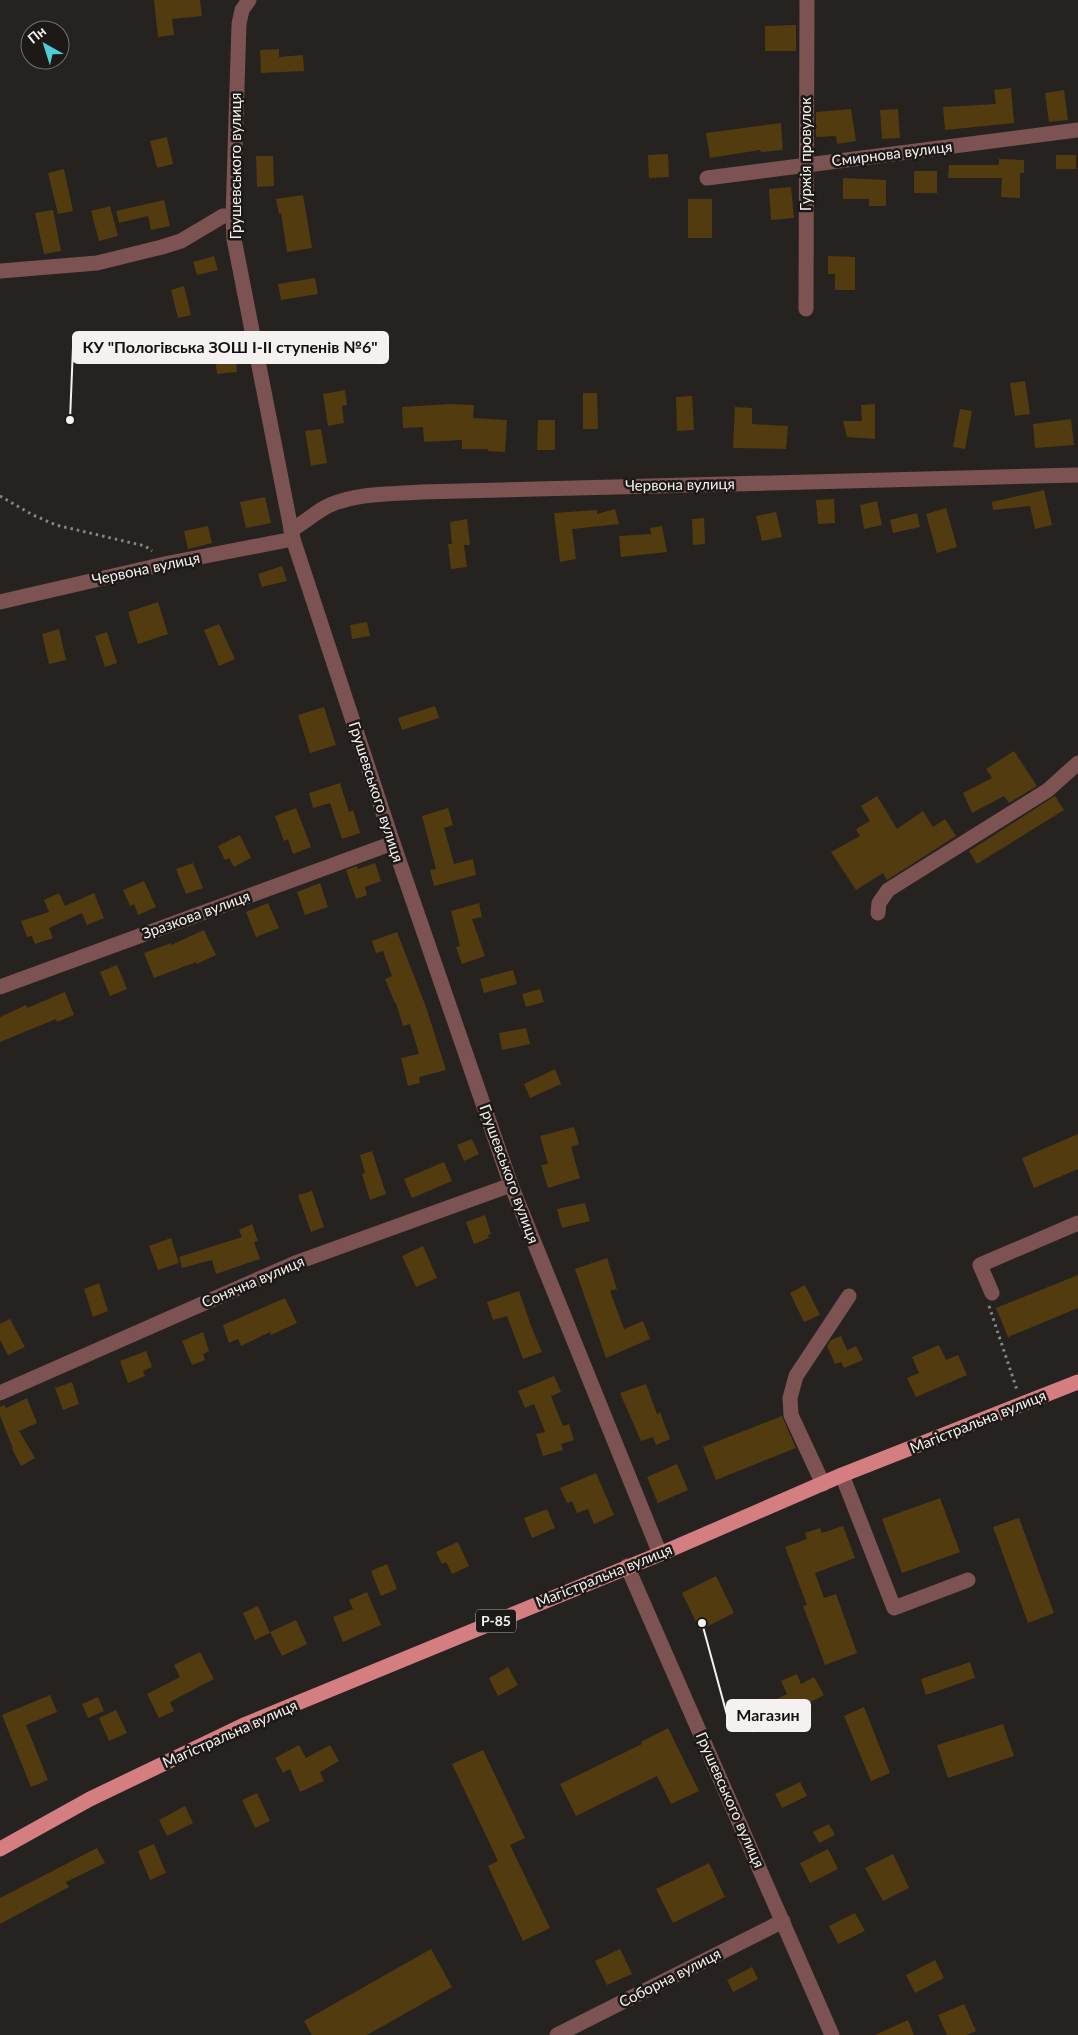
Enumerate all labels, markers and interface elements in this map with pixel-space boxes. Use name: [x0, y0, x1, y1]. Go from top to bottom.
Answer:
north arrow: [20, 20, 70, 70]
text: Пн: [24, 22, 49, 47]
street label: Грушевського вулиця: [226, 93, 244, 239]
street label: Гуржія провулок: [796, 97, 814, 211]
street label: Смирнова вулиця: [831, 137, 953, 169]
callout: КУ "Пологівська ЗОШ І-ІІ ступенів №6": [73, 332, 388, 363]
text: КУ "Пологівська ЗОШ І-ІІ ступенів №6": [82, 337, 378, 356]
street label: Червона вулиця: [625, 474, 735, 494]
street label: Червона вулиця: [90, 548, 201, 588]
street label: Грушевського вулиця: [346, 719, 408, 864]
street label: Зразкова вулиця: [139, 886, 252, 942]
street label: Грушевського вулиця: [476, 1102, 543, 1246]
street label: Сонячна вулиця: [199, 1251, 307, 1311]
street label: Магістральна вулиця: [907, 1385, 1048, 1457]
street label: Магістральна вулиця: [533, 1539, 674, 1611]
road number: Р-85: [476, 1610, 516, 1632]
street label: Магістральна вулиця: [160, 1695, 300, 1771]
callout: Магазин: [727, 1700, 810, 1731]
text: Магазин: [736, 1705, 800, 1724]
street label: Грушевського вулиця: [693, 1729, 769, 1870]
street label: Соборна вулиця: [616, 1944, 724, 2011]

